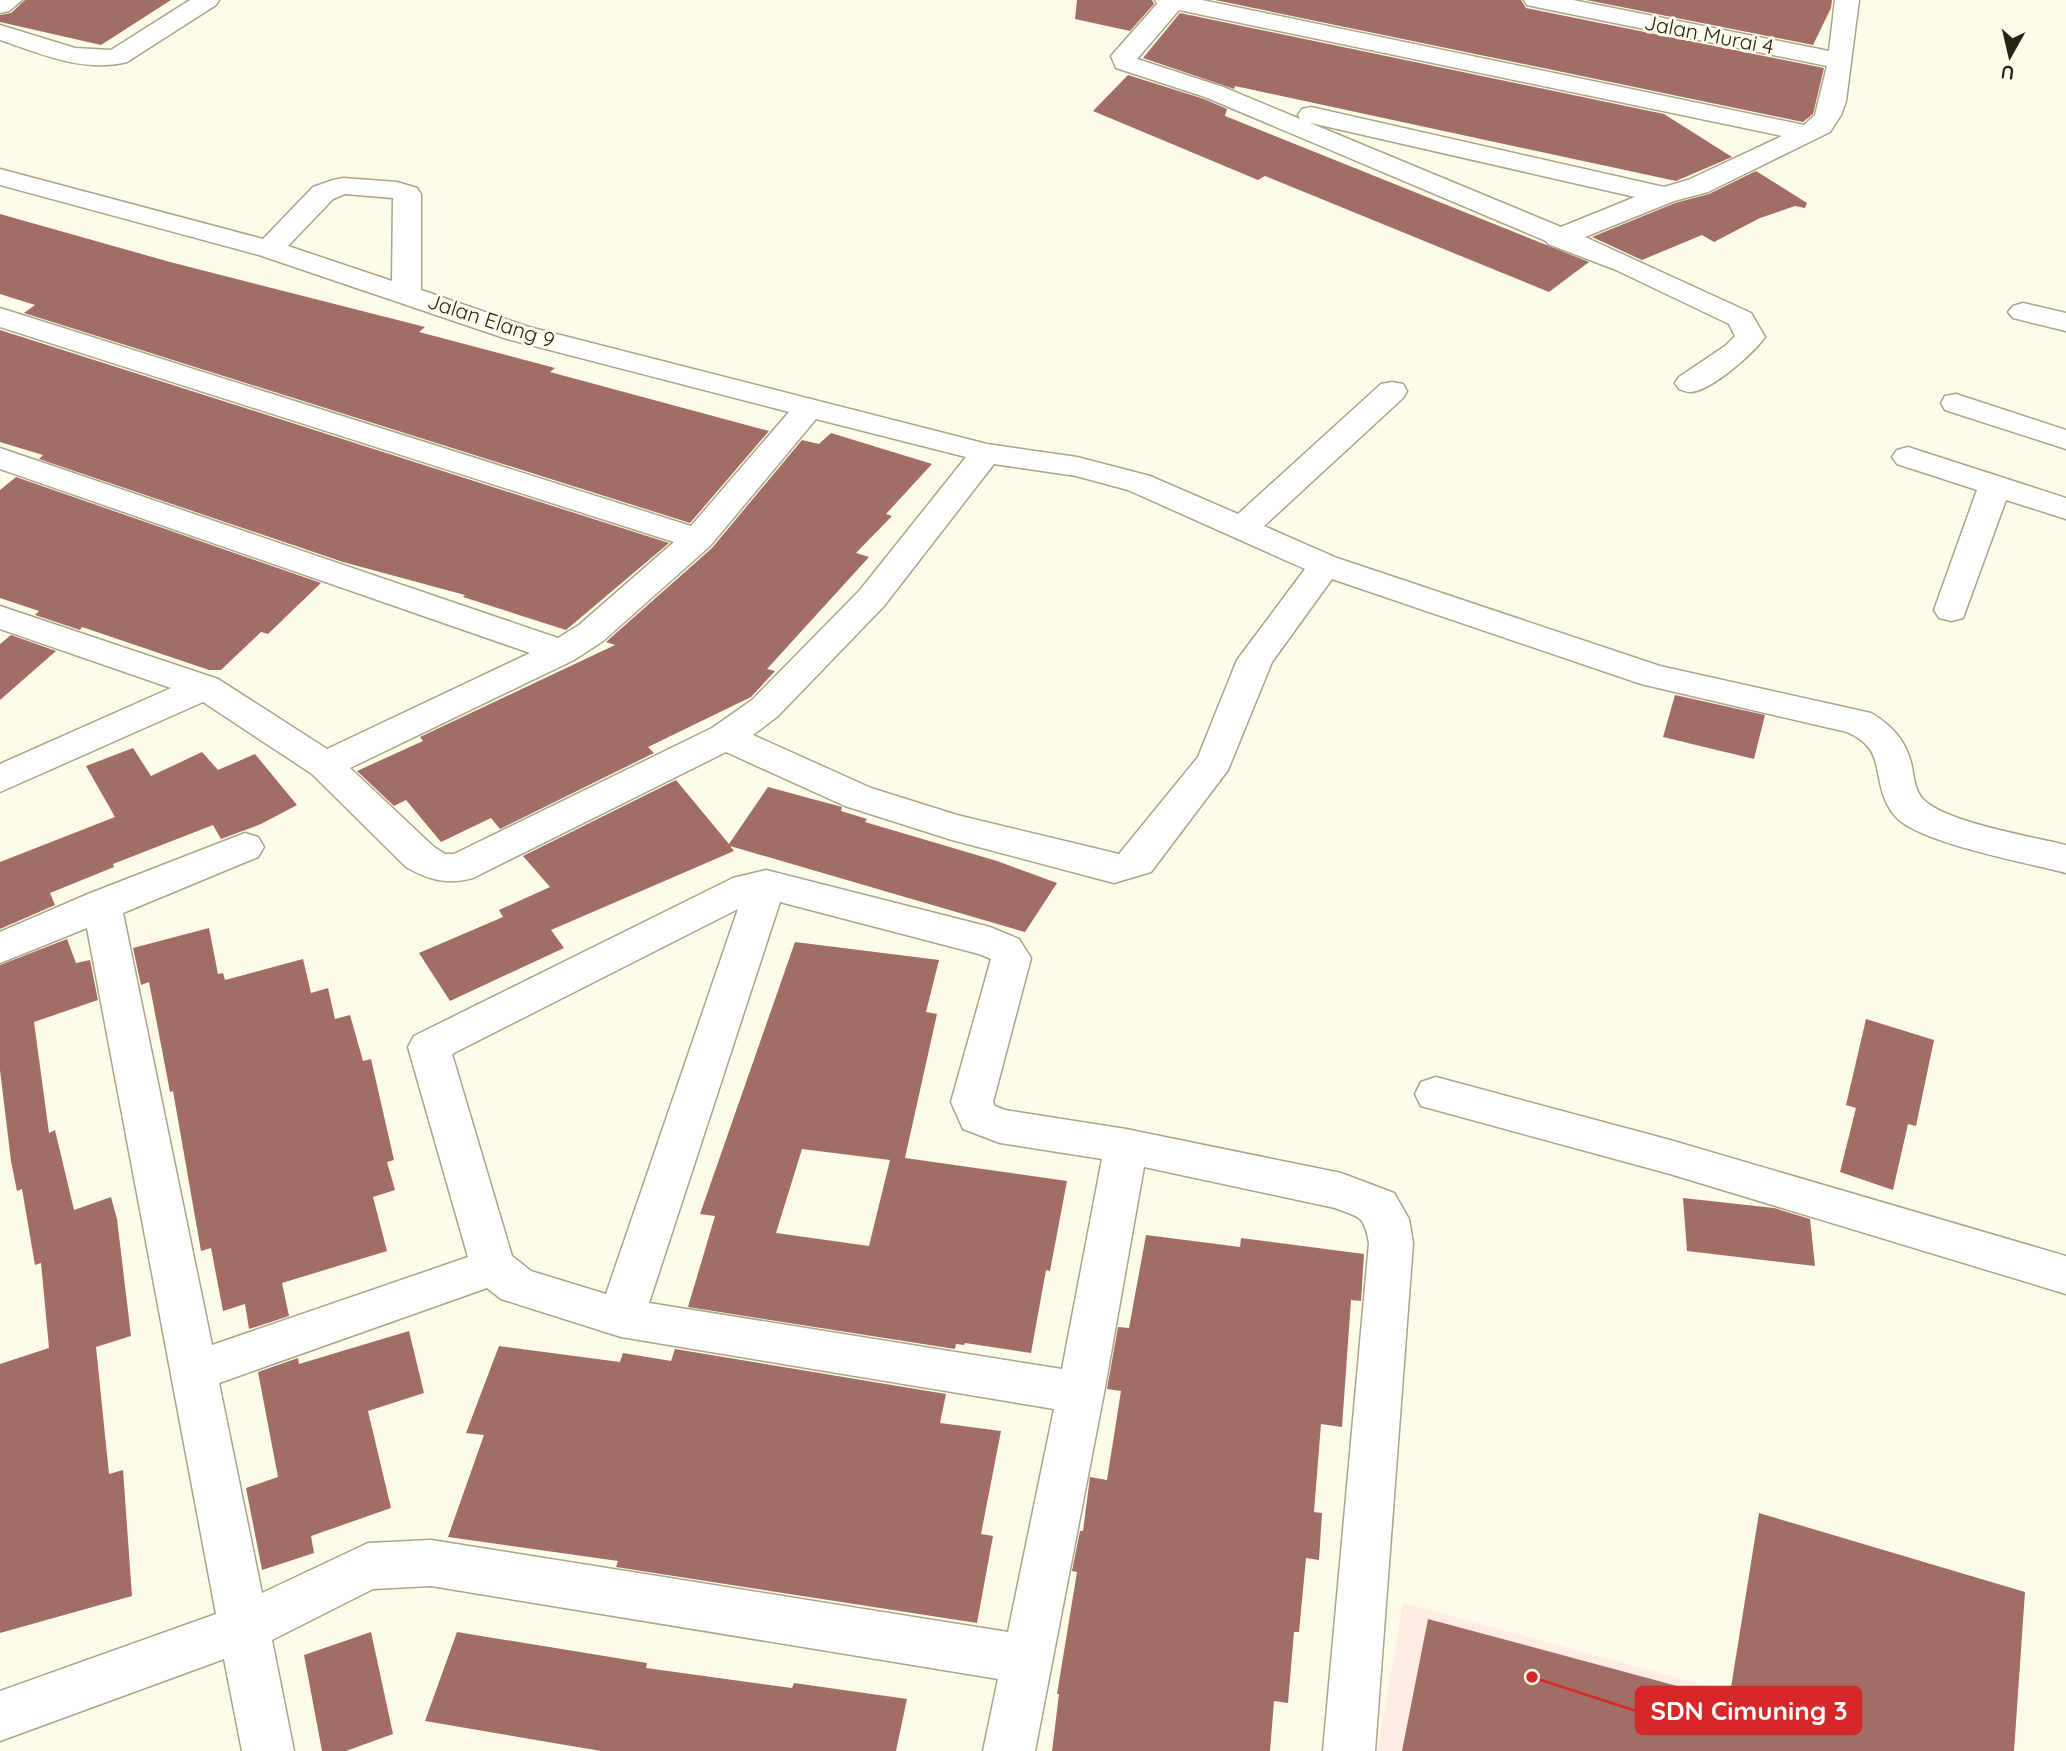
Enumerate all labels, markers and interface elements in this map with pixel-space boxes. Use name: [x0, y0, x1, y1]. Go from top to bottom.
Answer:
street label: Jalan Murai 4: [1642, 9, 1776, 59]
north arrow: [1975, 21, 2045, 91]
text: U: [1999, 60, 2016, 86]
street label: Jalan Elang 9: [424, 287, 558, 353]
callout: SDN Cimuning 3: [1636, 1687, 1861, 1734]
text: SDN Cimuning 3: [1650, 1694, 1848, 1727]

